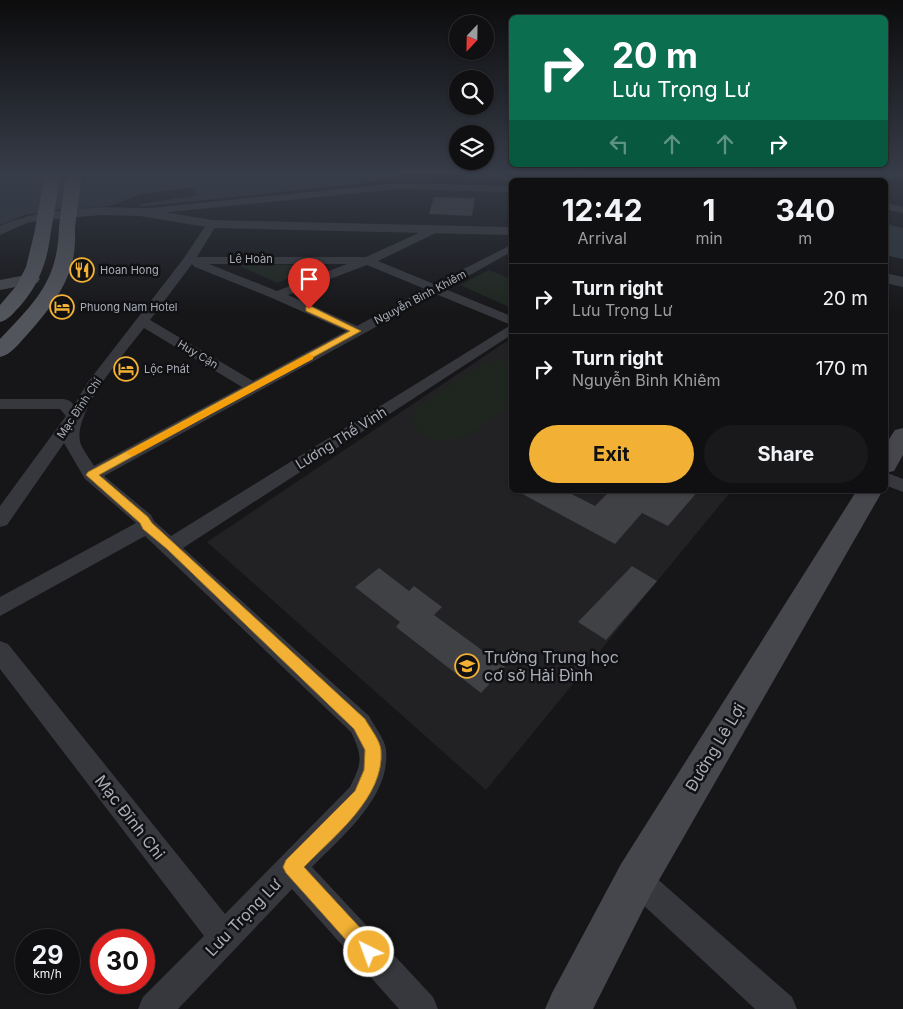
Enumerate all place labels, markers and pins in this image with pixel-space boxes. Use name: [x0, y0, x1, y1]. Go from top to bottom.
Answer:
restaurant icon: Hoan Hong: [69, 257, 95, 283]
pin: [288, 258, 330, 309]
place label: Hoan Hong: [100, 263, 159, 277]
hotel icon: Phuong Nam Hotel: [49, 294, 75, 320]
place label: Phuong Nam Hotel: [80, 300, 178, 314]
hotel icon: Lộc Phát: [113, 356, 139, 382]
place label: Lộc Phát: [144, 362, 190, 376]
place label: Trường Trung học cơ sở Hải Đình: [484, 647, 619, 685]
school or university icon: Trường Trung học cơ sở Hải Đình: [454, 653, 480, 679]

